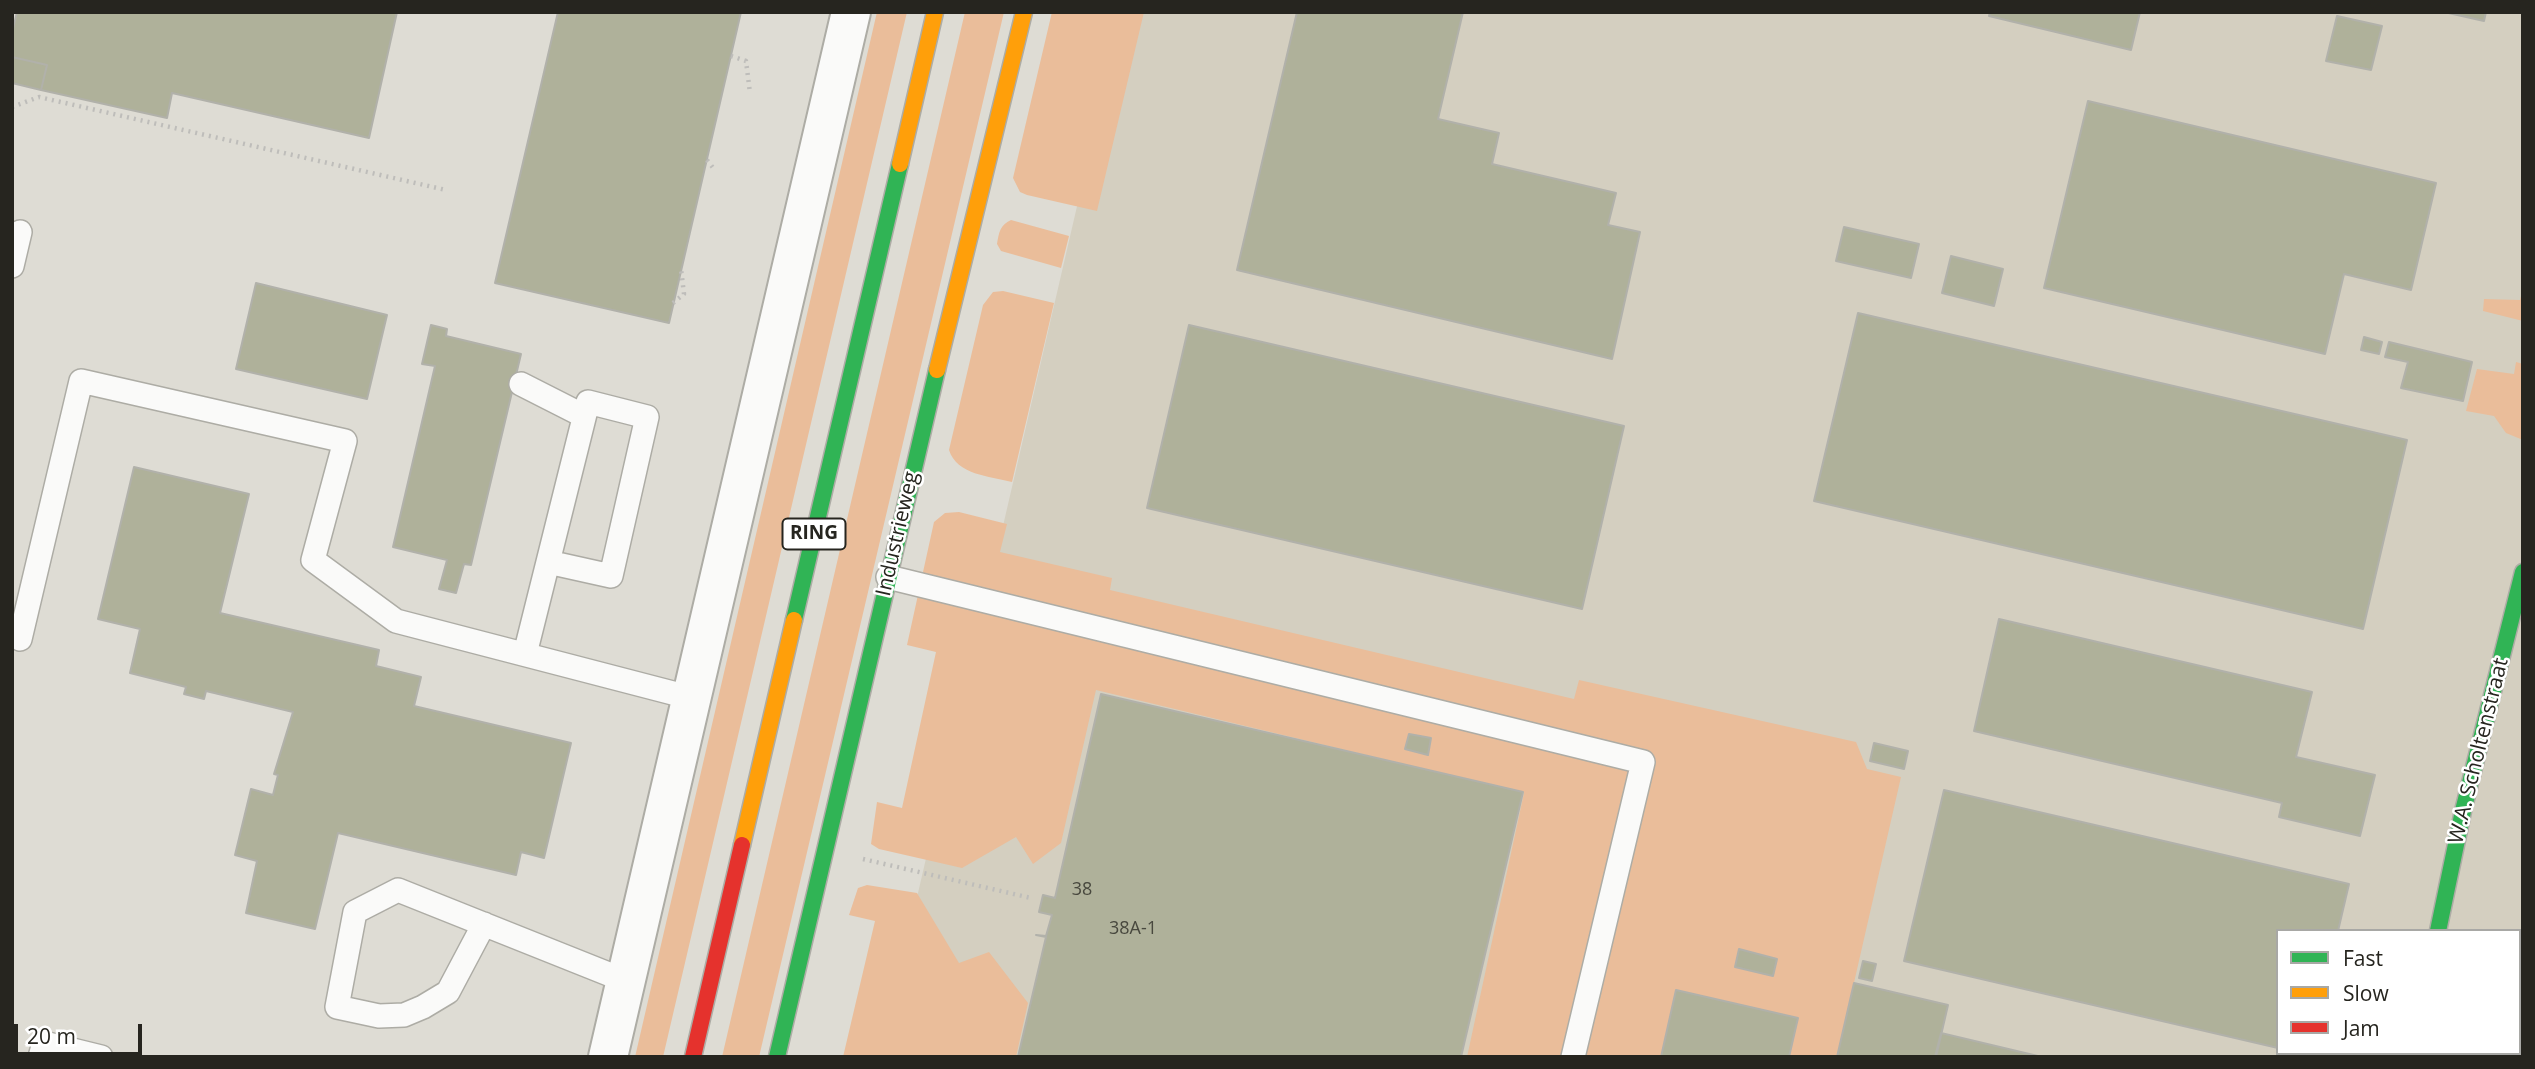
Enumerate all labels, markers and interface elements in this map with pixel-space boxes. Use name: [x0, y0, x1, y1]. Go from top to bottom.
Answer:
street label: Industrieweg: [871, 469, 925, 599]
road number: RING: [782, 519, 846, 550]
street label: W.A. Scholtenstraat: [2444, 655, 2514, 847]
house number: 38: [1072, 879, 1092, 901]
house number: 38A-1: [1109, 918, 1157, 940]
legend: [2276, 929, 2521, 1055]
text: Fast: [2343, 944, 2383, 972]
text: Slow: [2343, 979, 2389, 1007]
scale bar: [18, 1010, 145, 1054]
text: Jam: [2343, 1014, 2380, 1042]
text: 20 m: [27, 1022, 76, 1050]

